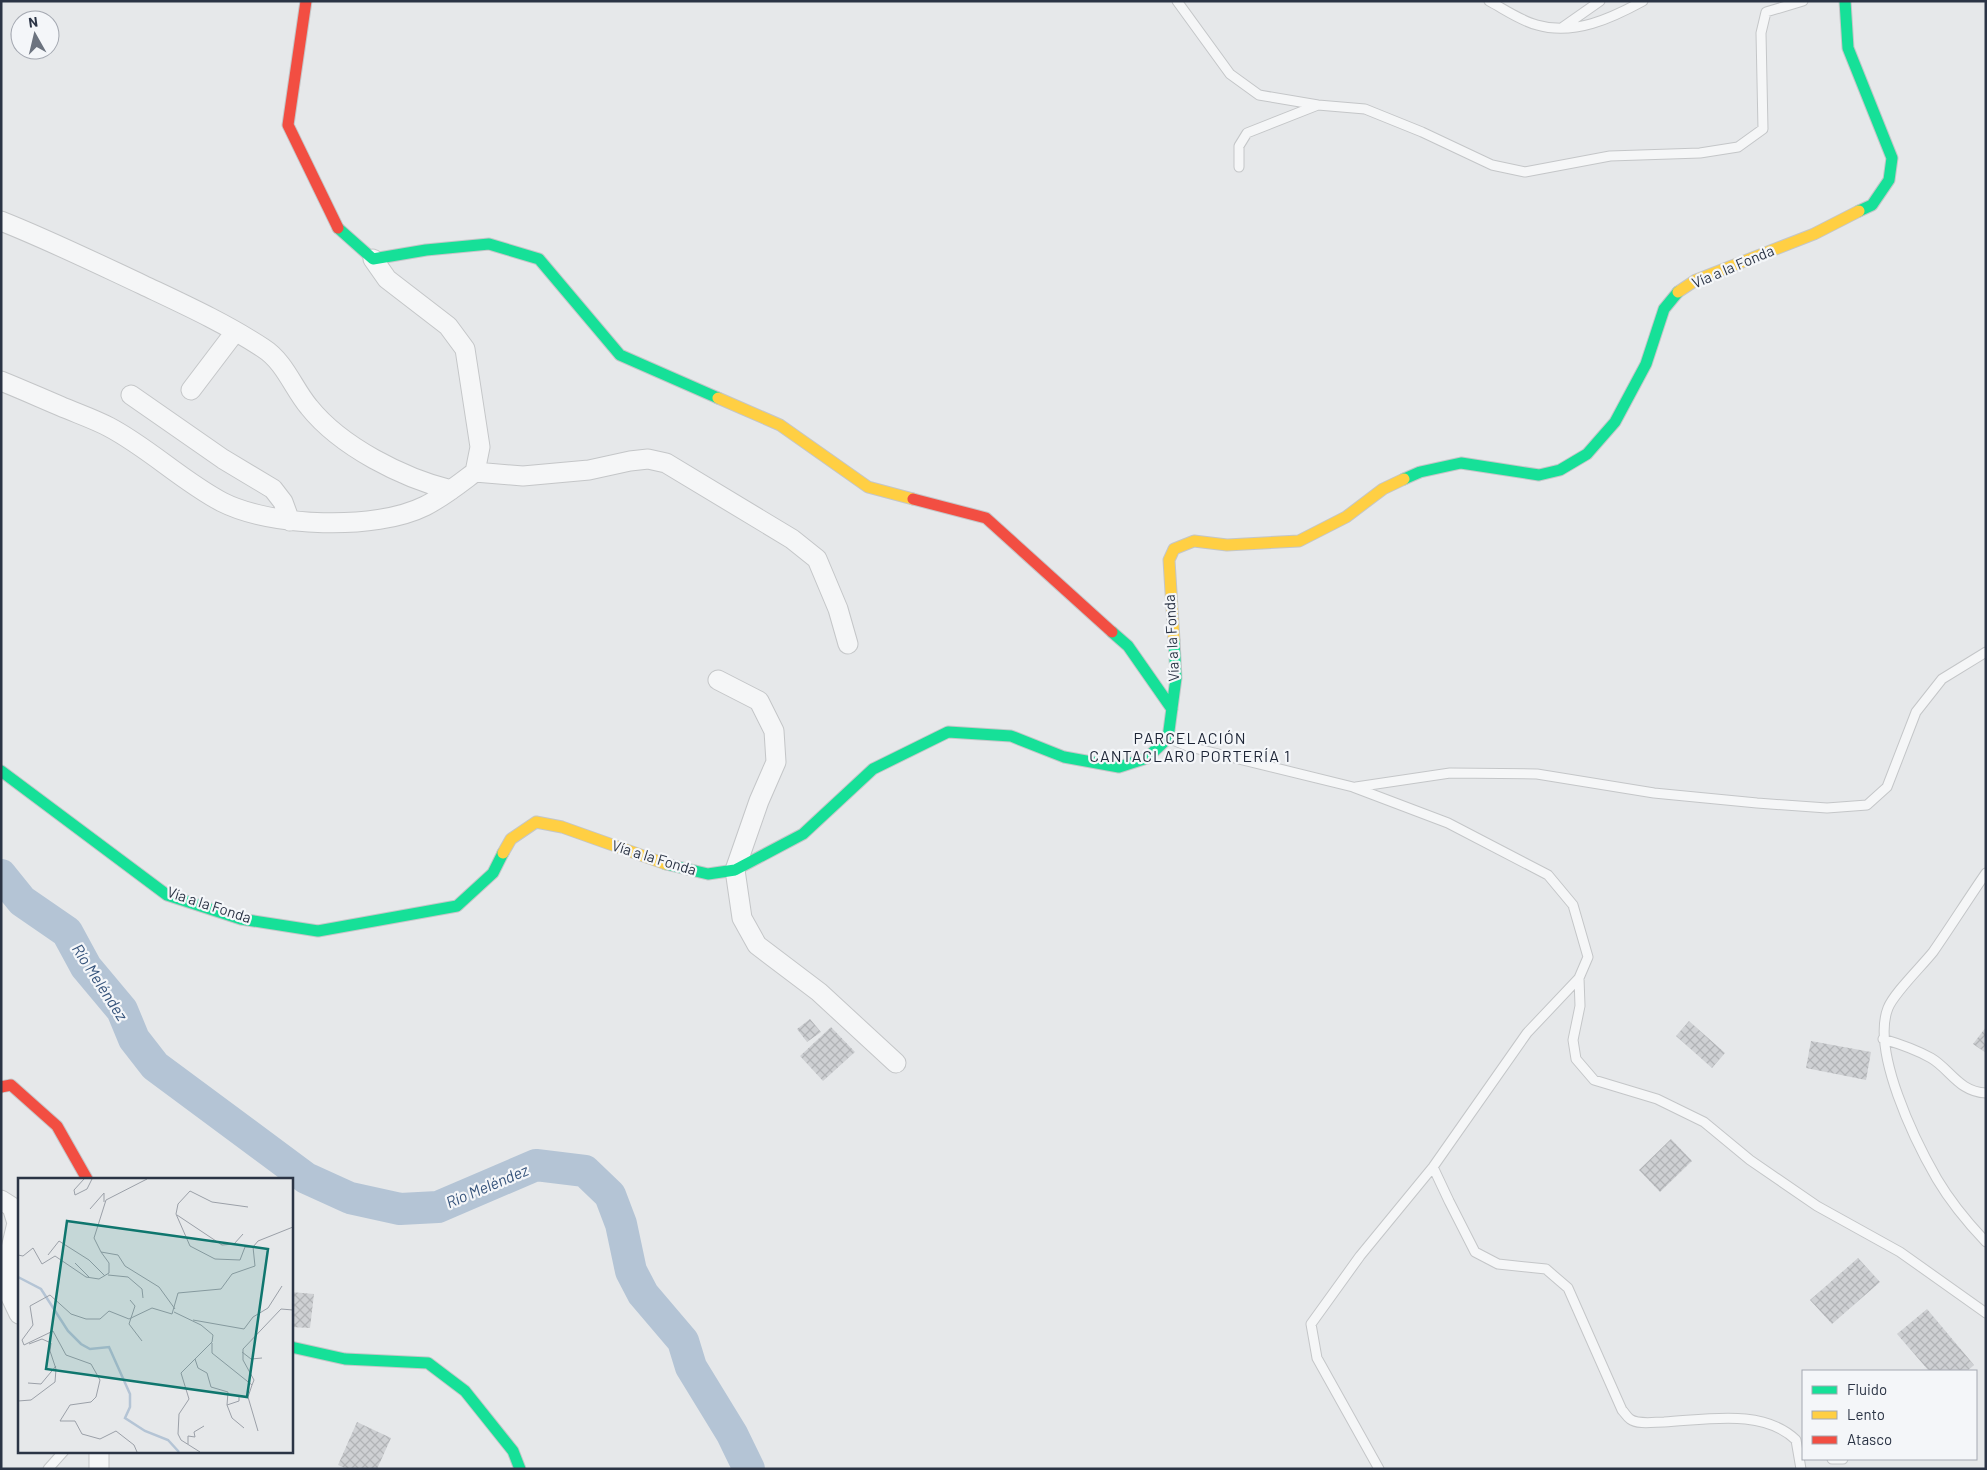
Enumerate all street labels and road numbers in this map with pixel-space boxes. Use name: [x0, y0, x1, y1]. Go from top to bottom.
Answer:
street label: Vía a la Fonda: [1689, 241, 1776, 291]
street label: Vía a la Fonda: [1160, 594, 1182, 682]
street label: Vía a la Fonda: [610, 836, 699, 878]
street label: Vía a la Fonda: [165, 882, 254, 926]

